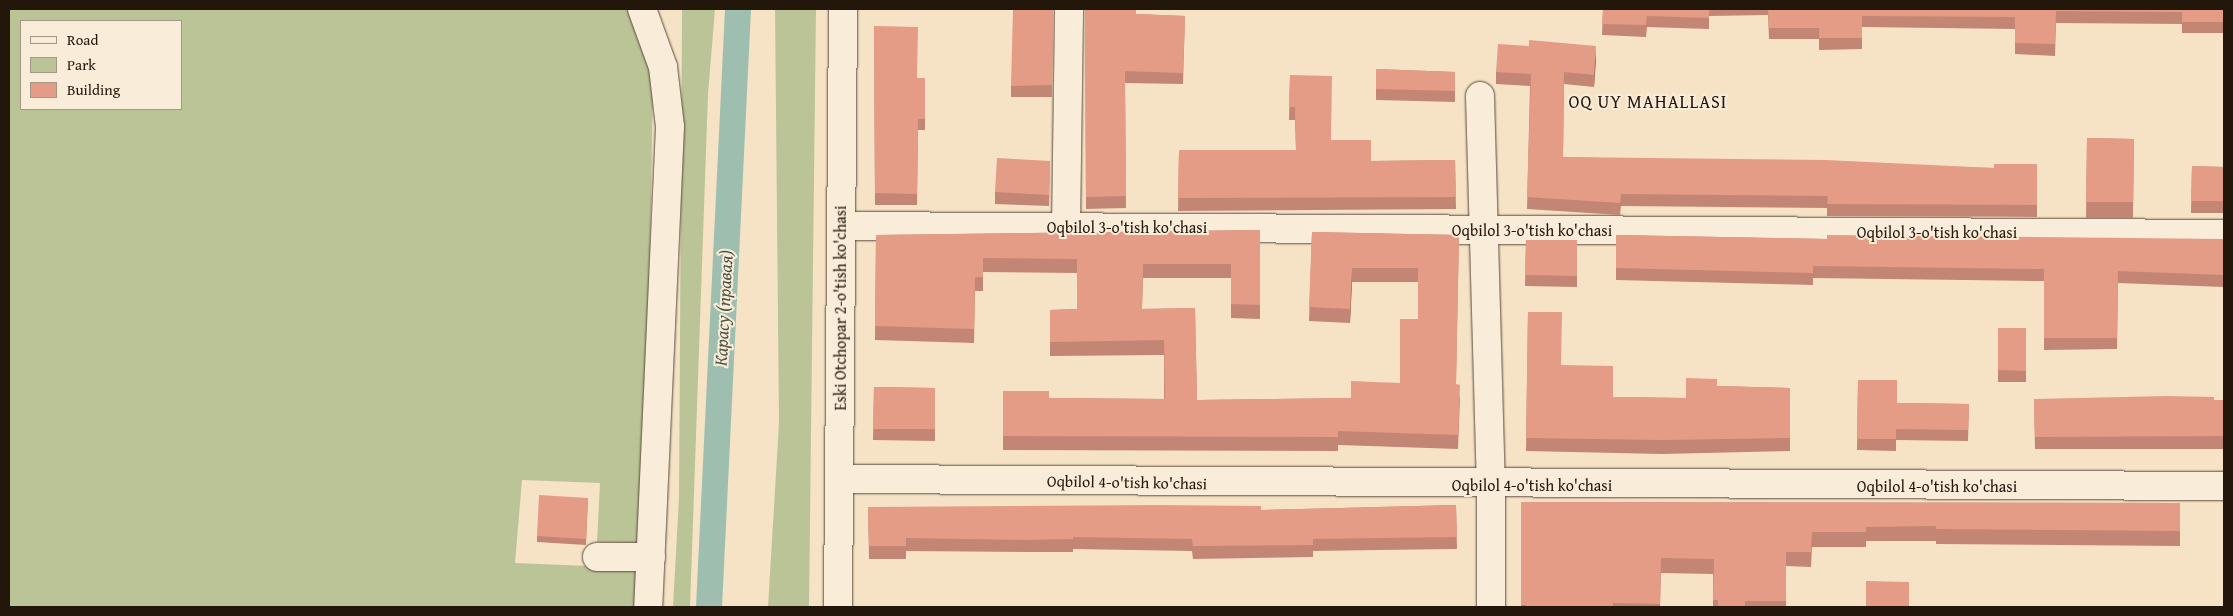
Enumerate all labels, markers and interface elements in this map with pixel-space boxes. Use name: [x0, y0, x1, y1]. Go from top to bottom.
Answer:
legend: [20, 20, 182, 110]
text: Road: [67, 29, 98, 50]
text: Park: [67, 54, 96, 75]
text: Building: [67, 79, 120, 100]
district label: OQ UY MAHALLASI: [1567, 91, 1729, 113]
street label: Eski Otchopar 2-o'tish ko'chasi: [830, 205, 850, 411]
street label: Oqbilol 3-o'tish ko'chasi: [1047, 217, 1207, 237]
street label: Oqbilol 3-o'tish ko'chasi: [1452, 220, 1612, 240]
street label: Oqbilol 3-o'tish ko'chasi: [1857, 222, 2017, 242]
water label: Карасу (правая): [710, 249, 738, 367]
street label: Oqbilol 4-o'tish ko'chasi: [1047, 471, 1207, 493]
street label: Oqbilol 4-o'tish ko'chasi: [1452, 475, 1612, 495]
street label: Oqbilol 4-o'tish ko'chasi: [1857, 476, 2017, 496]

